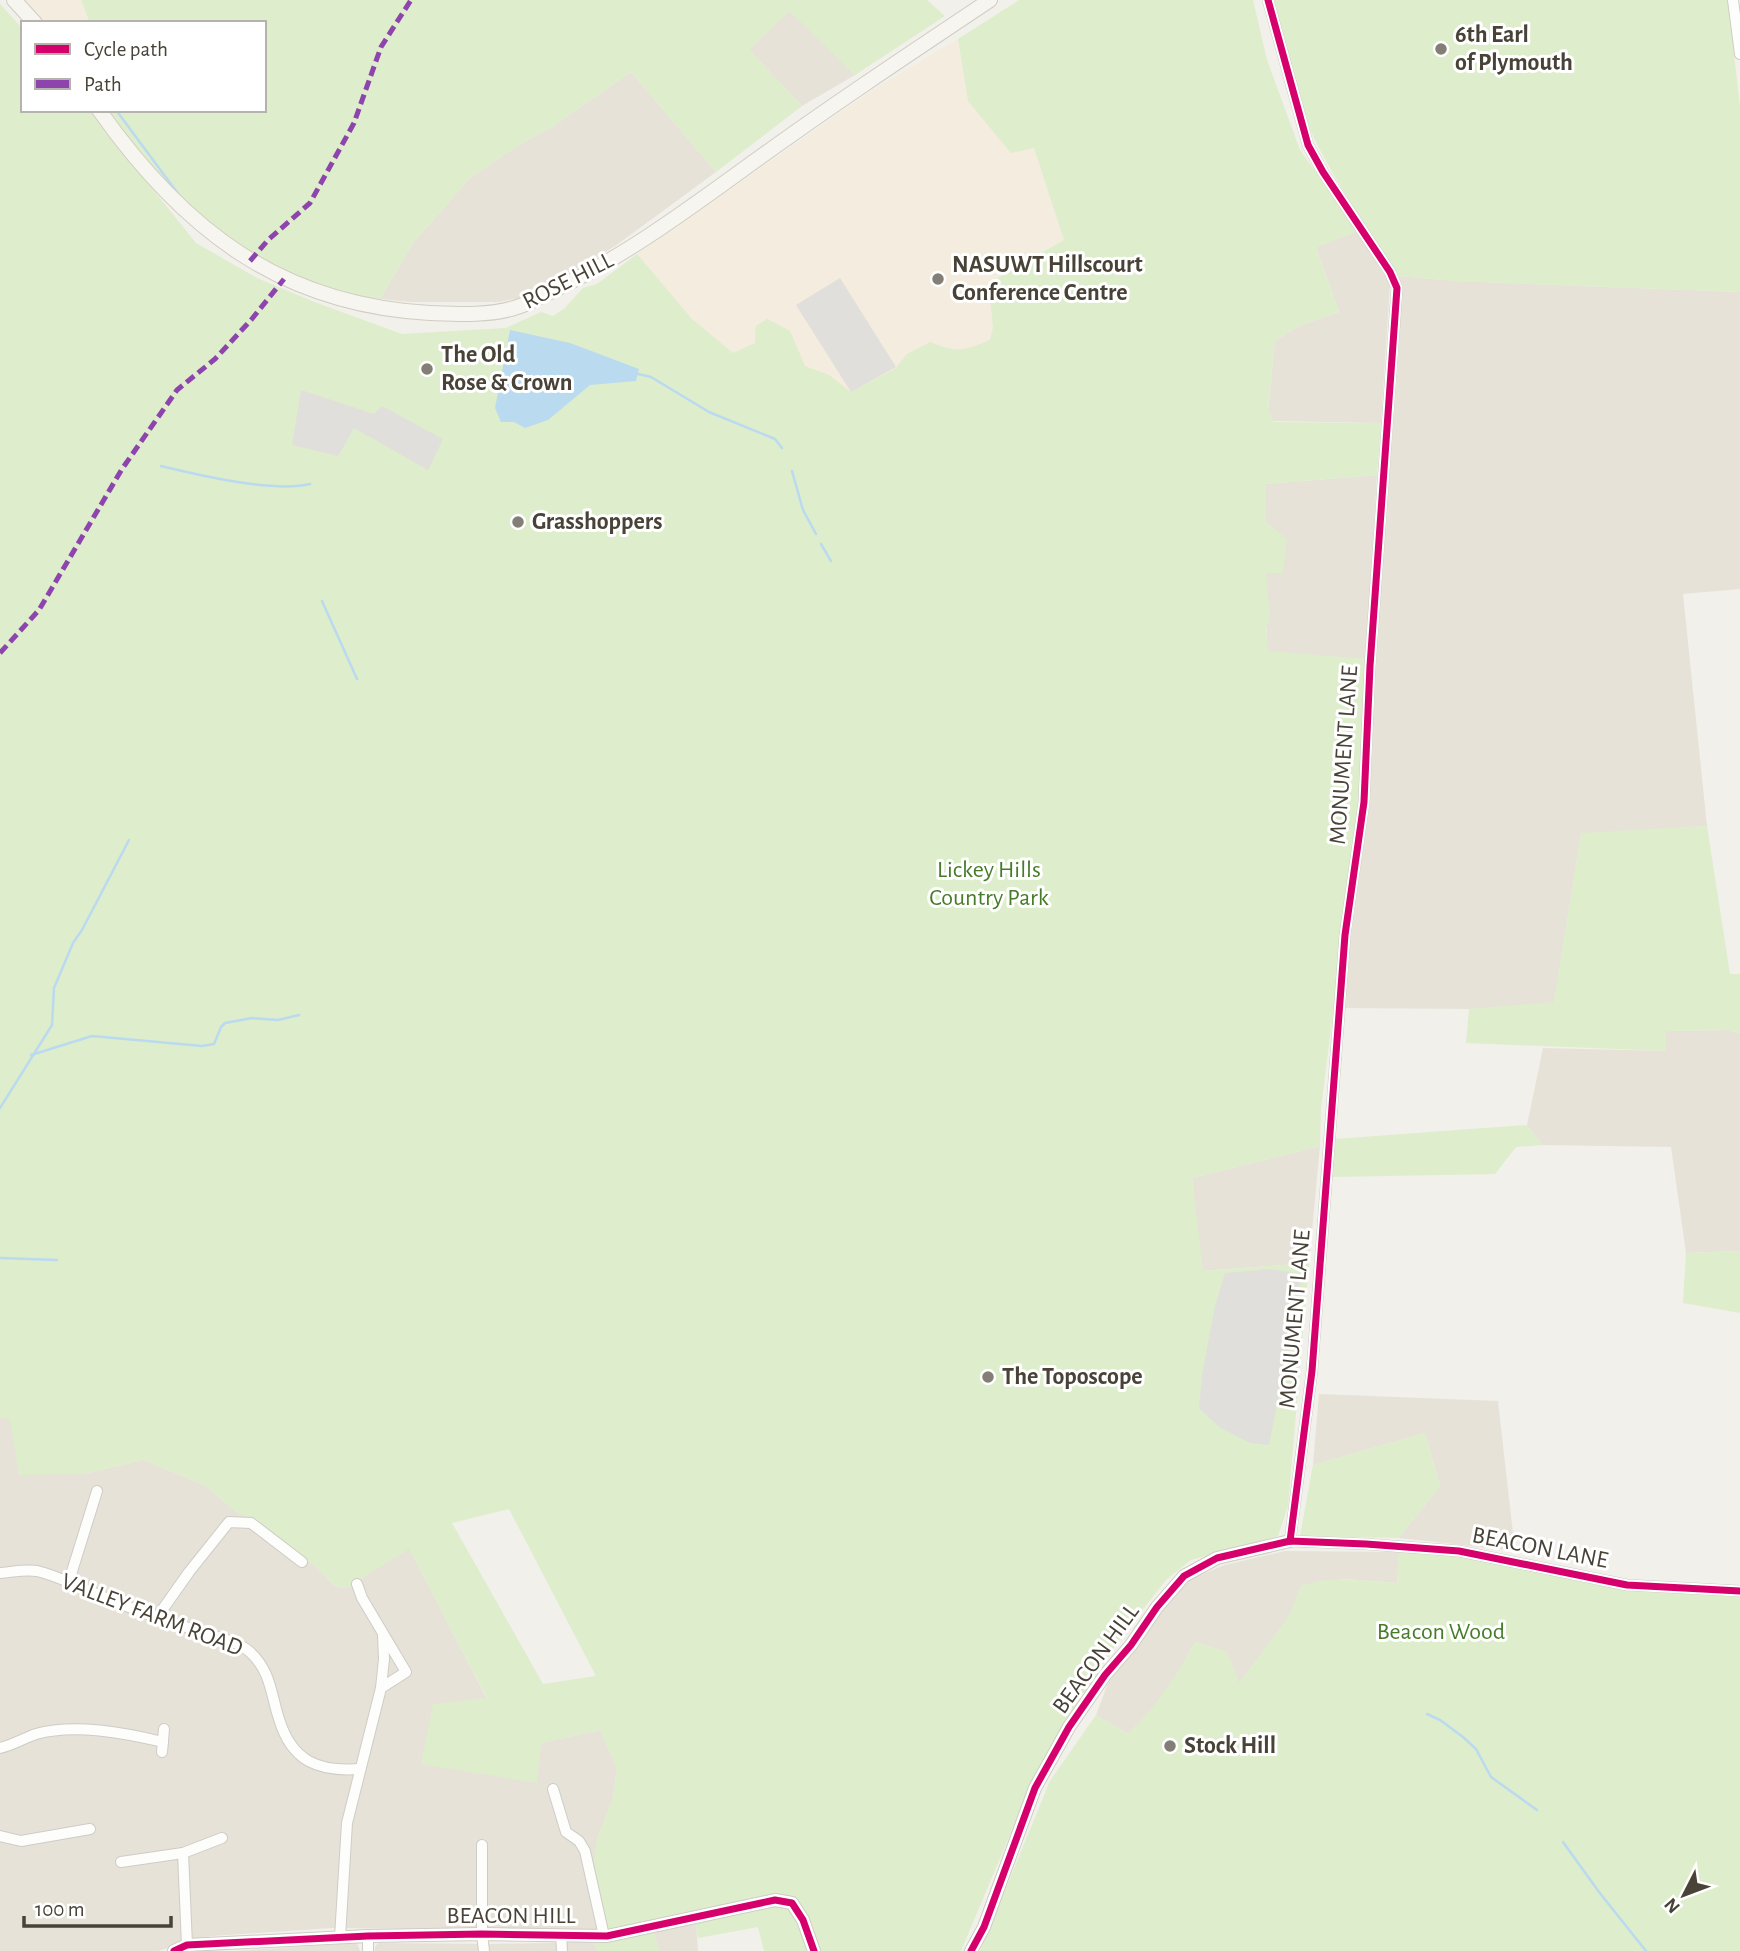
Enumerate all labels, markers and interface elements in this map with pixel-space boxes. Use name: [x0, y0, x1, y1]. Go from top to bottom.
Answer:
legend: [21, 21, 266, 112]
place label: 6th Earl of Plymouth: [1455, 23, 1573, 75]
text: Cycle path: [84, 39, 168, 60]
marker: 6th Earl of Plymouth: [1433, 41, 1449, 57]
text: Path: [84, 74, 122, 95]
street label: ROSE HILL: [519, 248, 617, 314]
place label: NASUWT Hillscourt Conference Centre: [952, 253, 1143, 305]
marker: NASUWT Hillscourt Conference Centre: [930, 271, 946, 287]
place label: The Old Rose & Crown: [441, 343, 572, 395]
marker: The Old Rose & Crown: [419, 361, 435, 377]
place label: Grasshoppers: [532, 510, 662, 534]
marker: Grasshoppers: [510, 514, 526, 530]
street label: MONUMENT LANE: [1326, 664, 1362, 845]
park label: Lickey Hills Country Park: [929, 858, 1049, 910]
street label: MONUMENT LANE: [1275, 1228, 1315, 1410]
place label: The Toposcope: [1002, 1365, 1143, 1389]
marker: The Toposcope: [980, 1369, 996, 1385]
street label: BEACON LANE: [1470, 1523, 1610, 1573]
street label: VALLEY FARM ROAD: [58, 1569, 246, 1661]
street label: BEACON HILL: [1048, 1600, 1144, 1718]
park label: Beacon Wood: [1377, 1620, 1505, 1644]
place label: Stock Hill: [1184, 1734, 1276, 1758]
marker: Stock Hill: [1162, 1738, 1178, 1754]
north arrow: [1649, 1860, 1719, 1930]
scale bar: [24, 1884, 172, 1928]
text: N: [1661, 1894, 1684, 1917]
text: 100 m: [35, 1899, 85, 1920]
street label: BEACON HILL: [447, 1904, 575, 1928]

